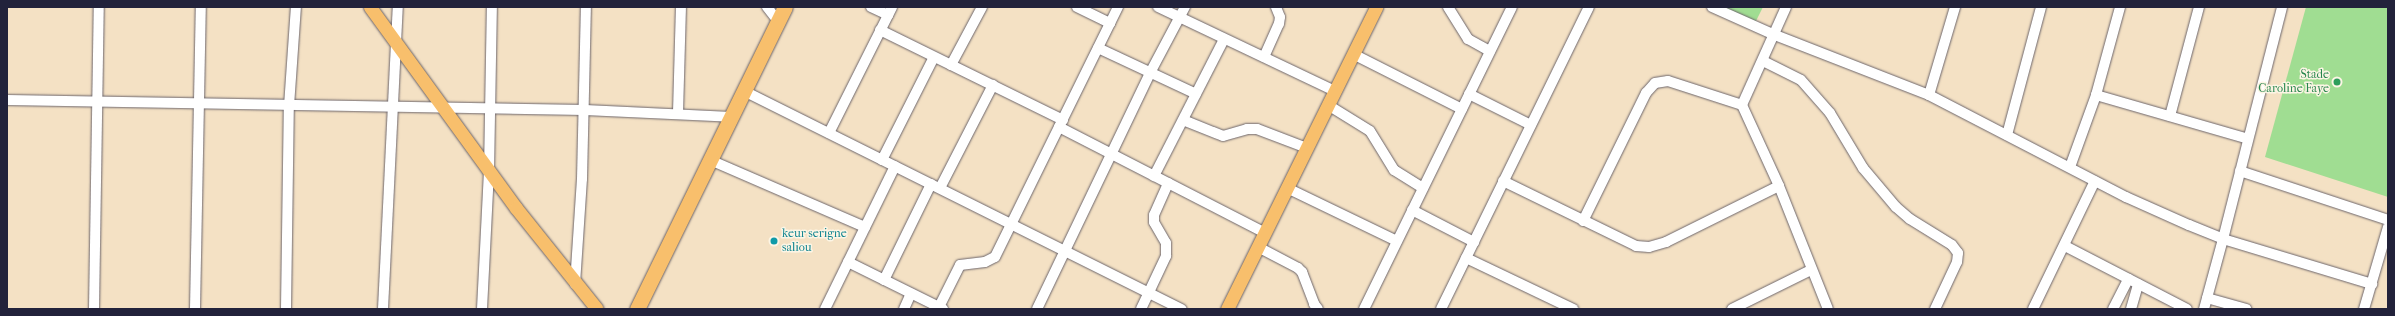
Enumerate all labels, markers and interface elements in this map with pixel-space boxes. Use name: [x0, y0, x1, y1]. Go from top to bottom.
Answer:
place label: Stade Caroline Faye: [2258, 68, 2329, 96]
marker: Stade Caroline Faye: [2332, 77, 2342, 87]
place label: keur serigne saliou: [782, 227, 847, 255]
marker: keur serigne saliou: [769, 236, 779, 246]

